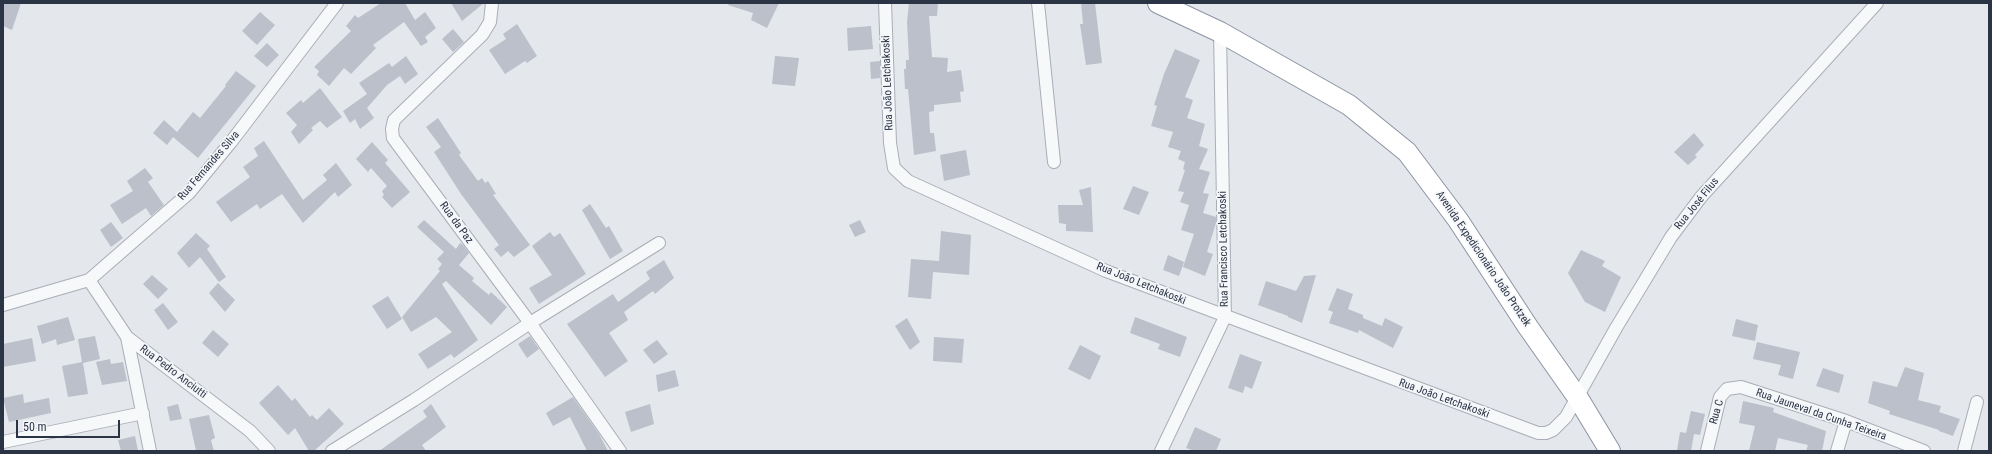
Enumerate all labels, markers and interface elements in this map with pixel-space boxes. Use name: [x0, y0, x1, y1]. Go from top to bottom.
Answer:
street label: Rua João Letchakoski: [880, 35, 896, 131]
street label: Rua Fernandes Silva: [175, 129, 243, 203]
street label: Rua José Filus: [1672, 175, 1722, 233]
street label: Avenida Expedicionário João Protzek: [1433, 189, 1533, 329]
street label: Rua Francisco Letchakoski: [1216, 191, 1232, 307]
street label: Rua da Paz: [436, 200, 476, 246]
street label: Rua João Letchakoski: [1094, 260, 1188, 308]
street label: Rua Pedro Anciutti: [137, 343, 209, 401]
street label: Rua João Letchakoski: [1397, 376, 1491, 422]
street label: Rua Jauneval da Cunha Teixeira: [1754, 386, 1888, 444]
street label: Rua C: [1707, 398, 1727, 426]
scale bar: [18, 412, 122, 438]
text: 50 m: [23, 420, 47, 434]

